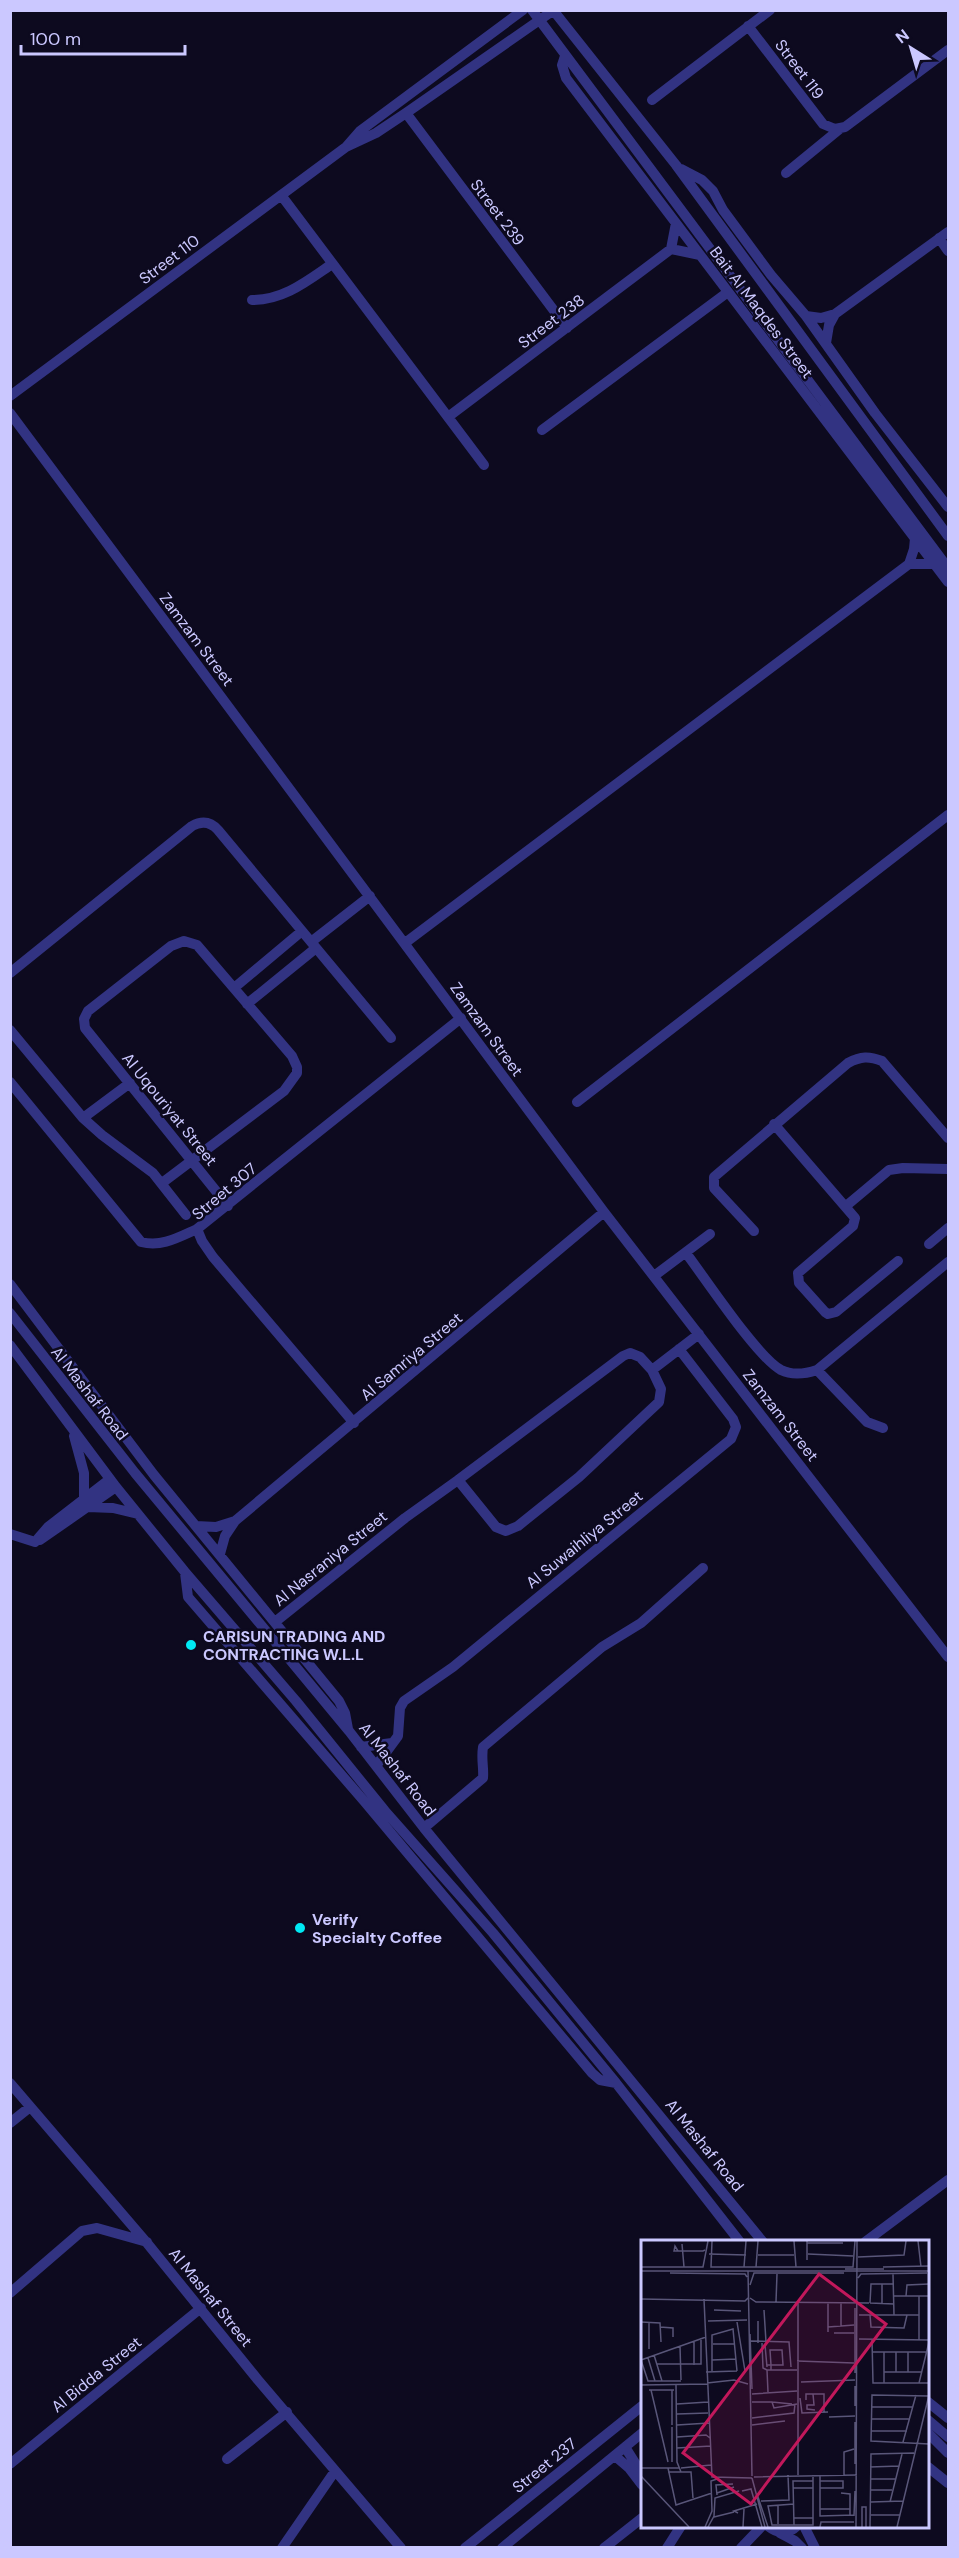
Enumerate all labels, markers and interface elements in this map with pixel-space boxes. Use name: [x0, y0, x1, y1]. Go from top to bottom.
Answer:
scale bar: [21, 18, 184, 56]
north arrow: [881, 18, 941, 78]
text: N: [891, 25, 913, 48]
text: 100 m: [30, 27, 81, 51]
street label: Street 119: [770, 35, 829, 103]
street label: Street 239: [466, 175, 529, 250]
street label: Street 110: [135, 230, 204, 289]
street label: Bait Al Maqdes Street: [705, 242, 818, 383]
street label: Street 238: [514, 290, 589, 353]
street label: Zamzam Street: [155, 588, 239, 690]
street label: Zamzam Street: [445, 978, 528, 1081]
street label: Al Uqouriyat Street: [117, 1048, 222, 1170]
street label: Street 307: [188, 1158, 261, 1225]
street label: Al Samriya Street: [356, 1307, 467, 1405]
street label: Al Mashaf Road: [46, 1342, 133, 1444]
street label: Zamzam Street: [738, 1365, 823, 1466]
street label: Al Suwaihliya Street: [521, 1486, 647, 1593]
street label: Al Nasraniya Street: [269, 1506, 392, 1611]
place label: CARISUN TRADING AND CONTRACTING W.L.L: [203, 1626, 385, 1665]
marker: CARISUN TRADING AND CONTRACTING W.L.L: [184, 1638, 198, 1652]
street label: Al Mashaf Road: [354, 1718, 441, 1820]
place label: Verify Specialty Coffee: [312, 1909, 442, 1948]
marker: Verify Specialty Coffee: [293, 1921, 307, 1935]
street label: Al Mashaf Road: [661, 2095, 748, 2196]
inset map: [641, 2240, 929, 2528]
street label: Al Mashaf Street: [164, 2243, 257, 2351]
street label: Al Bidda Street: [47, 2332, 146, 2417]
street label: Street 237: [508, 2433, 581, 2498]

